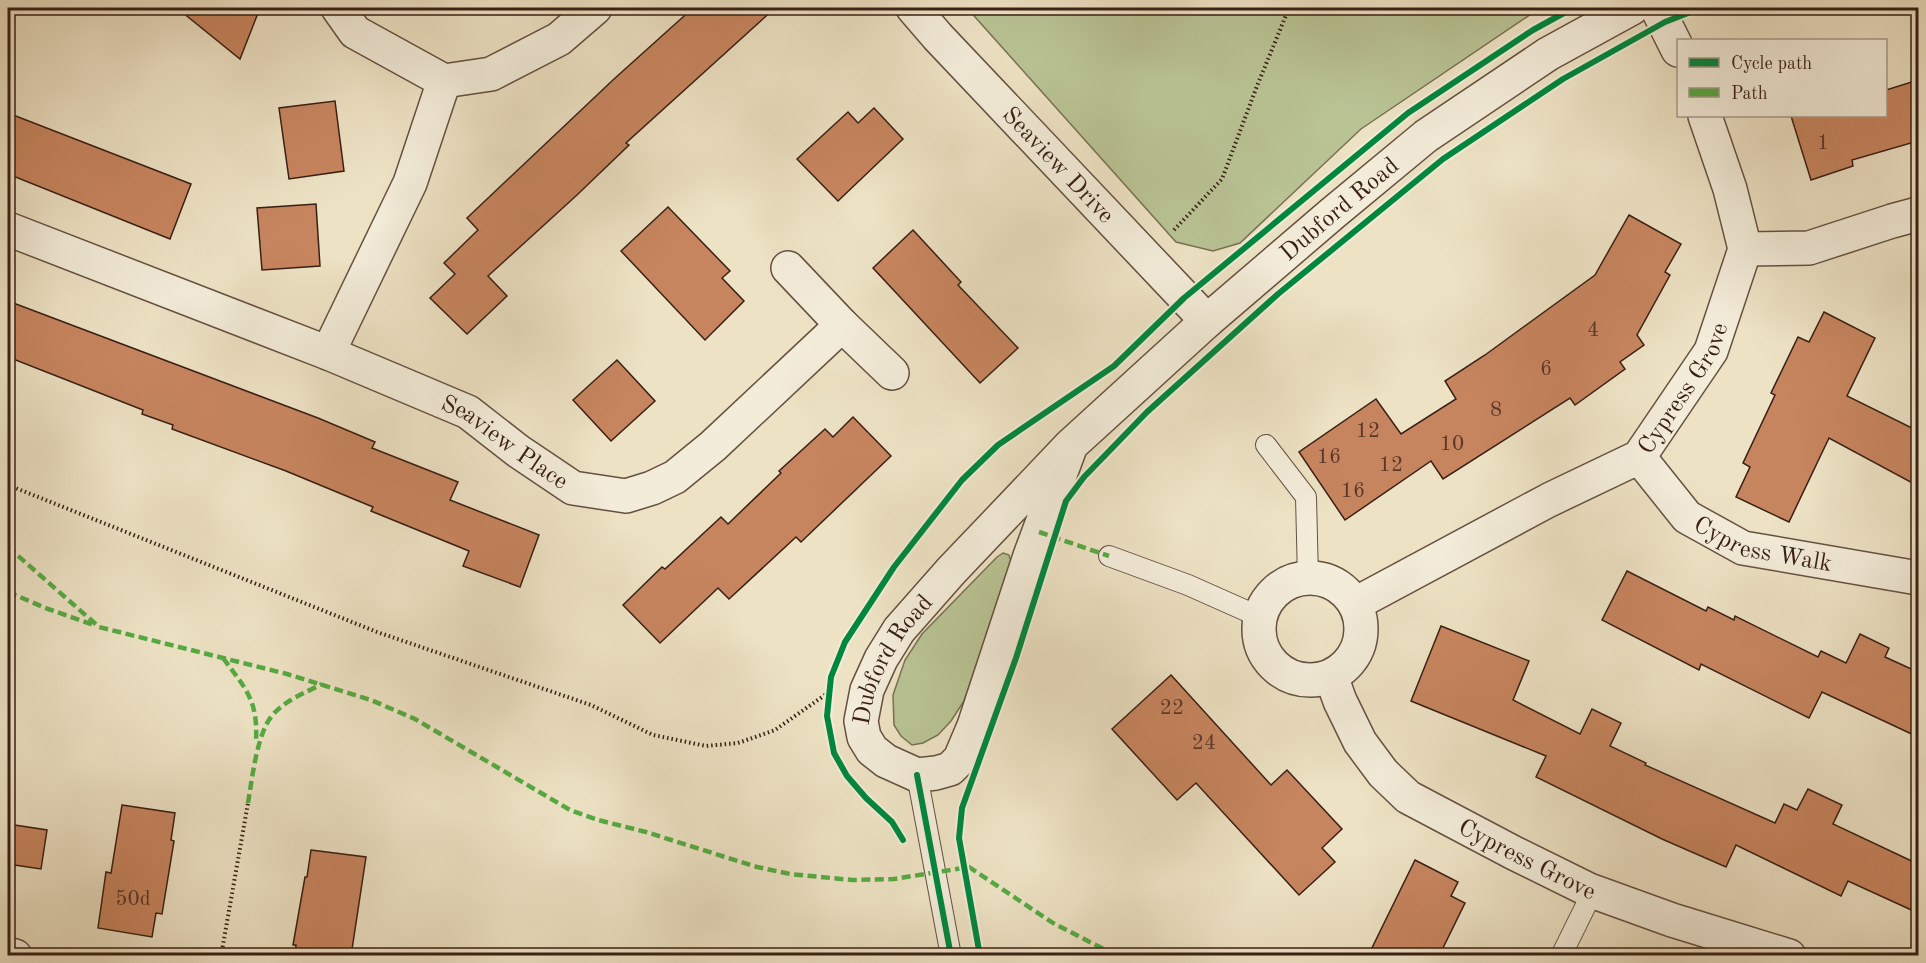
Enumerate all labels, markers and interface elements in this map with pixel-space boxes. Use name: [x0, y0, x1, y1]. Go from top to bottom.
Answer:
legend: [1677, 39, 1887, 117]
text: Cycle path: [1731, 55, 1812, 73]
text: Path: [1731, 85, 1768, 103]
street label: Seaview Drive: [997, 103, 1118, 229]
house number: 1: [1817, 133, 1829, 154]
street label: Dubford Road: [1277, 154, 1404, 266]
house number: 4: [1587, 320, 1599, 341]
street label: Cypress Grove: [1635, 320, 1734, 459]
house number: 6: [1540, 359, 1552, 380]
street label: Seaview Place: [437, 392, 572, 495]
house number: 8: [1490, 400, 1502, 421]
house number: 12: [1356, 421, 1380, 442]
house number: 10: [1440, 434, 1464, 455]
house number: 16: [1317, 447, 1341, 468]
house number: 12: [1379, 455, 1403, 476]
house number: 16: [1341, 481, 1365, 502]
street label: Cypress Walk: [1689, 513, 1834, 577]
street label: Dubford Road: [851, 591, 938, 727]
house number: 22: [1160, 698, 1184, 719]
house number: 24: [1192, 733, 1216, 754]
street label: Cypress Grove: [1454, 816, 1598, 905]
house number: 50d: [115, 889, 151, 910]

